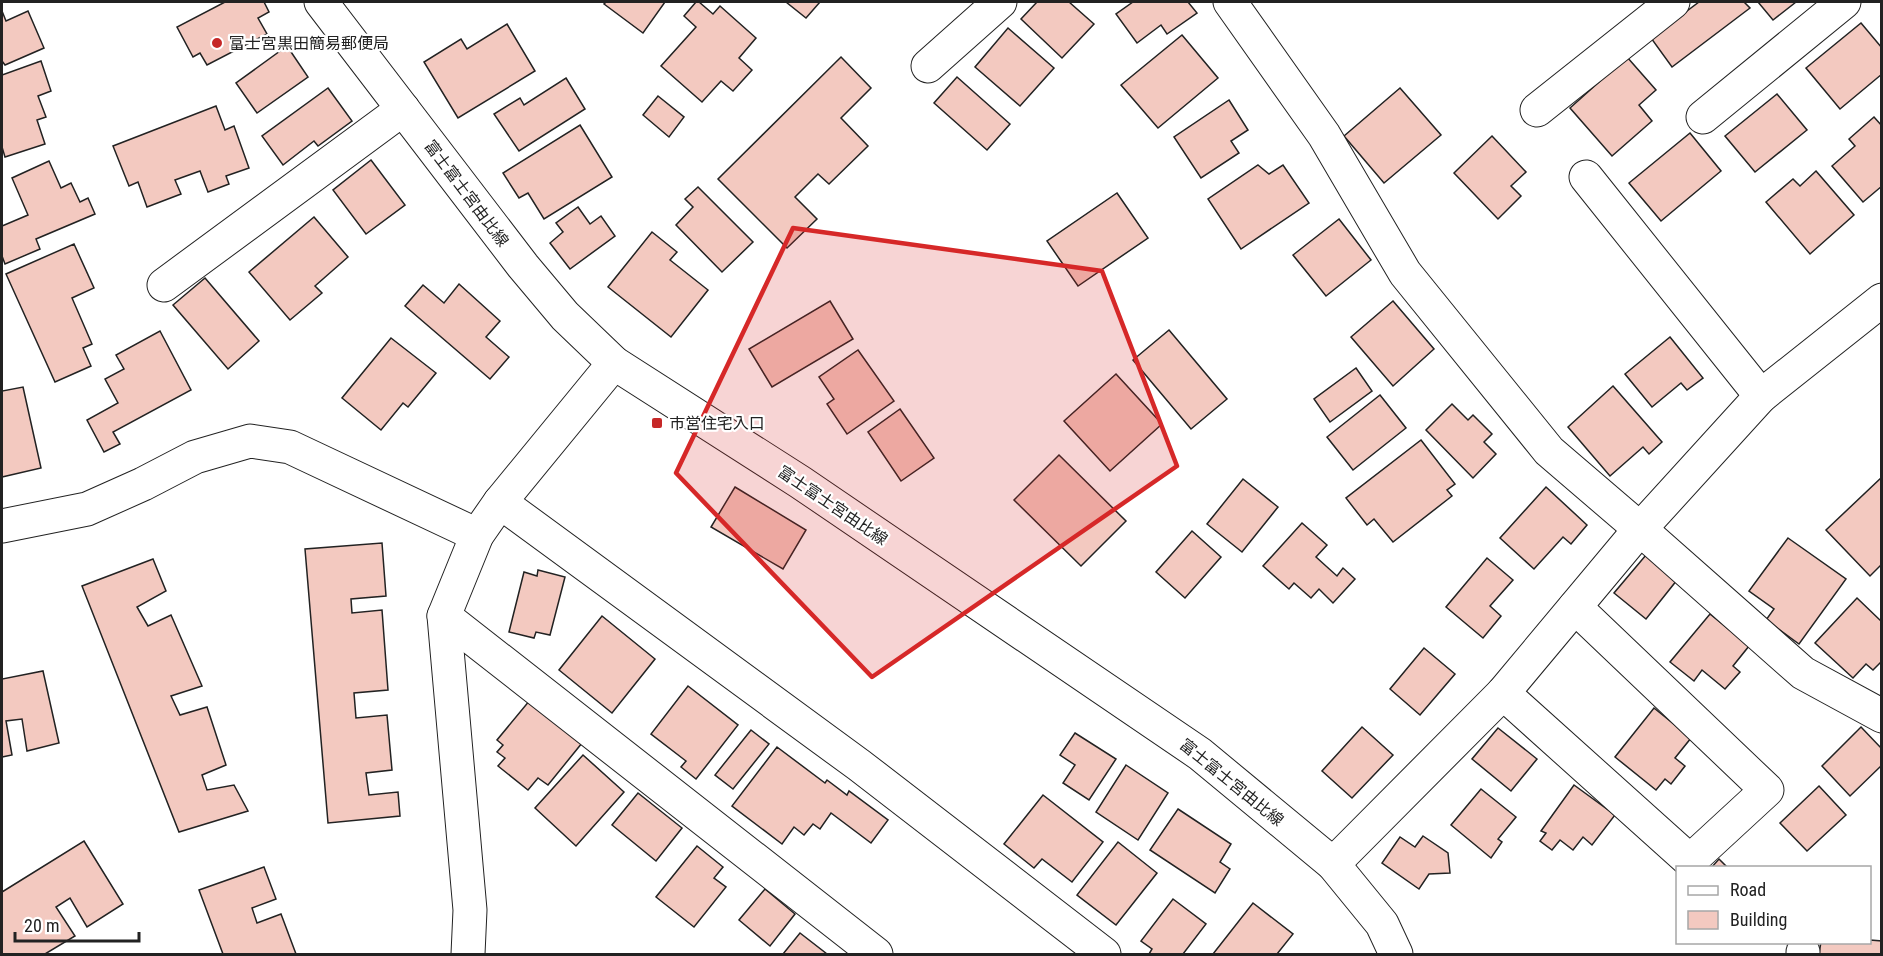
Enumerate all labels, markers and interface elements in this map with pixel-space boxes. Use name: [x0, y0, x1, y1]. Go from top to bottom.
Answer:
place label: 富士宮黒田簡易郵便局: [229, 34, 389, 53]
marker: 富士宮黒田簡易郵便局: [210, 36, 224, 50]
street label: 富士富士宮由比線: [420, 136, 513, 250]
place label: 市営住宅入口: [669, 414, 765, 433]
marker: 市営住宅入口: [650, 416, 664, 430]
street label: 富士富士宮由比線: [774, 462, 891, 549]
street label: 富士富士宮由比線: [1176, 735, 1287, 830]
legend: [1676, 866, 1871, 944]
text: Road: [1730, 879, 1766, 900]
scale bar: [15, 905, 140, 943]
text: Building: [1730, 909, 1787, 930]
text: 20 m: [24, 915, 59, 936]

